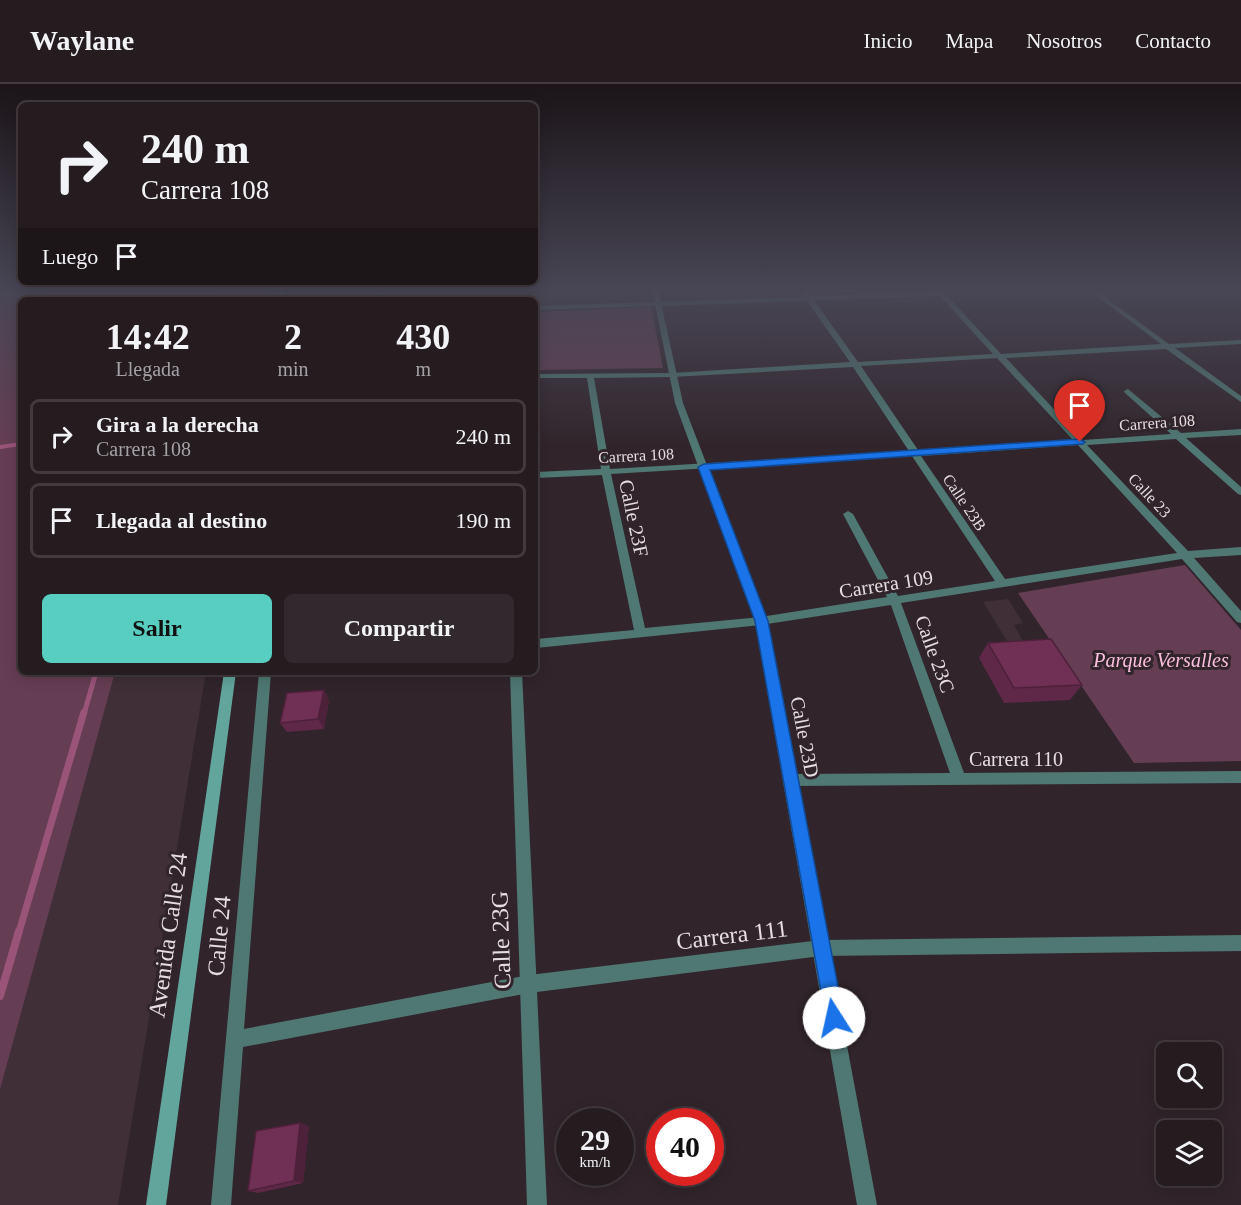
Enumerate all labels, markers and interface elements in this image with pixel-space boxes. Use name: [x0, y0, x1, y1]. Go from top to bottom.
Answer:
text: Waylane: [30, 25, 134, 56]
text: Inicio: [864, 29, 913, 53]
text: Mapa: [946, 29, 993, 53]
text: Nosotros: [1026, 29, 1102, 53]
text: Contacto: [1135, 29, 1211, 53]
icon: right: [42, 126, 120, 204]
text: 240 m: [141, 126, 250, 172]
text: Carrera 108: [141, 175, 269, 205]
icon: arrive: [110, 240, 143, 273]
text: Luego: [42, 244, 98, 269]
text: 14:42: [106, 317, 190, 357]
text: 2: [284, 317, 302, 357]
text: 430: [396, 317, 450, 357]
text: Llegada: [116, 358, 180, 380]
text: min: [277, 358, 309, 380]
text: m: [416, 358, 431, 380]
pin: [1054, 380, 1105, 442]
icon: arrive: [1063, 389, 1096, 422]
street label: Carrera 108: [1119, 411, 1196, 434]
text: Gira a la derecha: [96, 412, 259, 437]
icon: right: [45, 420, 78, 453]
text: 240 m: [455, 424, 511, 449]
text: Carrera 108: [96, 438, 191, 460]
street label: Carrera 108: [598, 445, 674, 466]
street label: Calle 23: [1125, 470, 1174, 521]
street label: Calle 23B: [940, 471, 990, 534]
street label: Calle 23F: [615, 477, 653, 559]
icon: arrive: [45, 504, 78, 537]
text: Llegada al destino: [96, 508, 267, 533]
text: 190 m: [455, 508, 511, 533]
street label: Carrera 109: [837, 566, 935, 602]
button: Salir: [42, 594, 272, 663]
button: Compartir: [284, 594, 514, 663]
street label: Calle 23C: [911, 612, 959, 696]
park label: Parque Versalles: [1092, 649, 1229, 672]
street label: Calle 23D: [786, 695, 824, 779]
street label: Carrera 110: [969, 748, 1063, 770]
street label: Avenida Calle 24: [144, 851, 192, 1019]
street label: Calle 23G: [486, 891, 516, 989]
street label: Calle 24: [203, 895, 235, 977]
street label: Carrera 111: [675, 915, 789, 955]
position arrow: [802, 986, 866, 1050]
map controls: [1156, 1042, 1222, 1186]
button: search: [1156, 1042, 1222, 1108]
speed limit sign: 40: [646, 1108, 724, 1186]
button: layers: [1156, 1120, 1222, 1186]
text: 29: [580, 1123, 610, 1156]
text: km/h: [580, 1154, 610, 1170]

